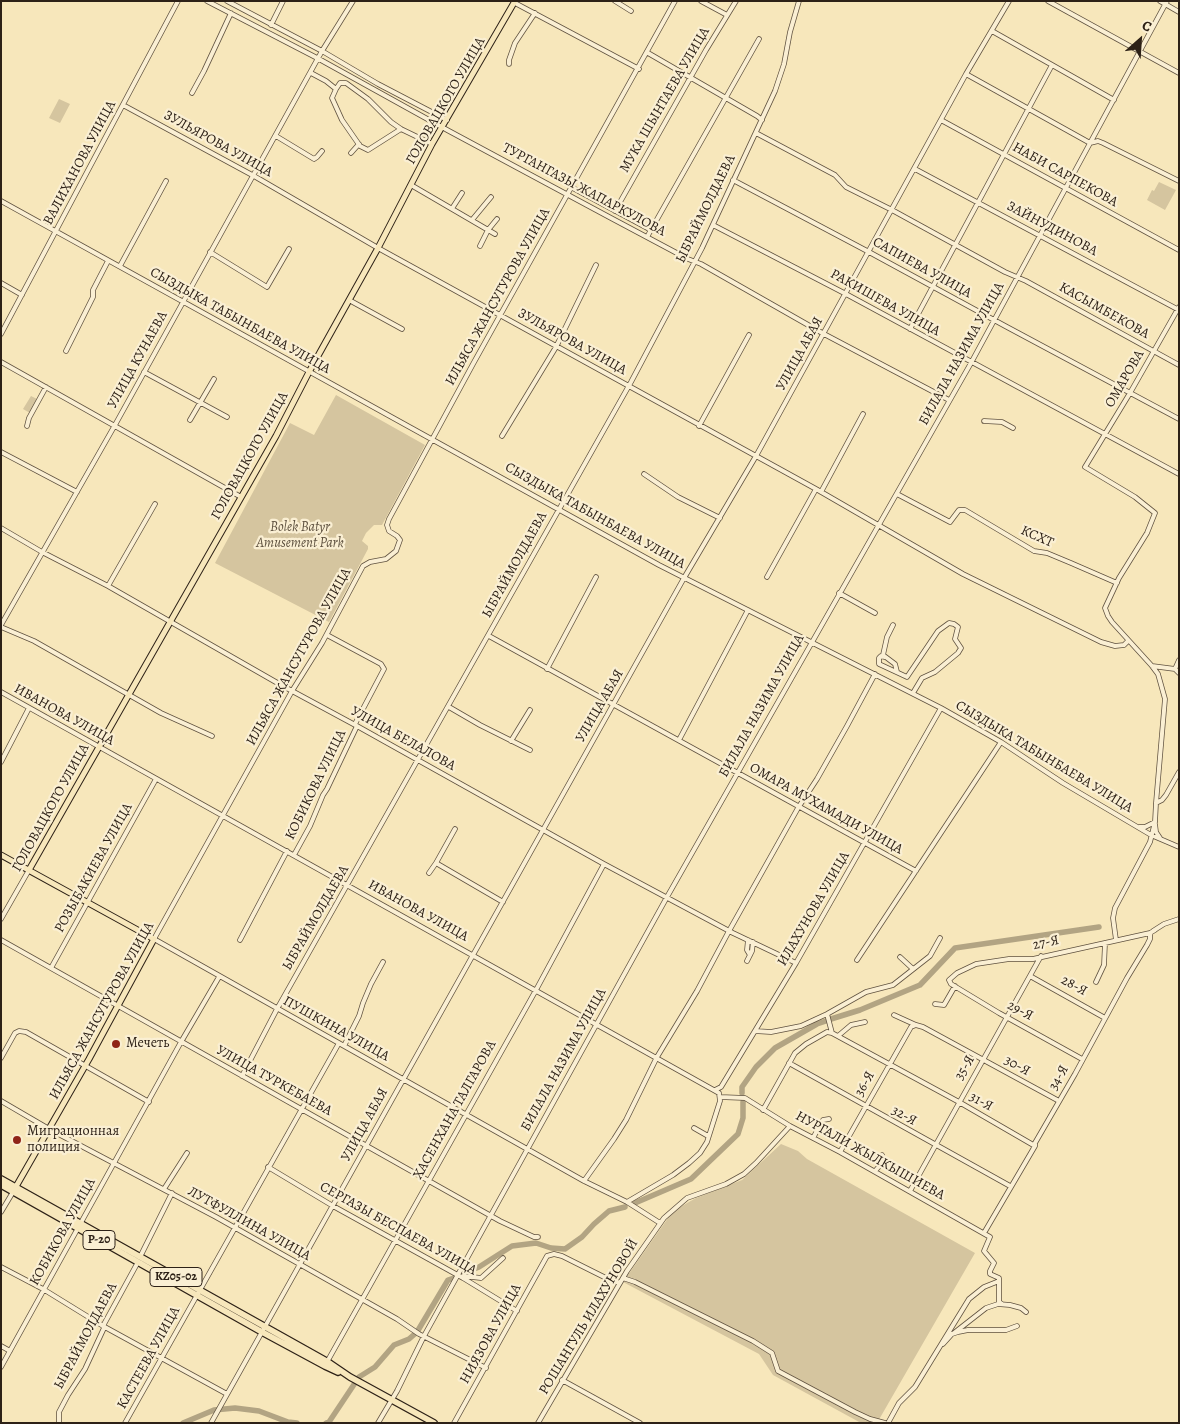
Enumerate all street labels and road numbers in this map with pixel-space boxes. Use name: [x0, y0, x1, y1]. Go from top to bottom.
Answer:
street label: МУКА ШЫНТАЕВА УЛИЦА: [616, 24, 714, 176]
street label: ГОЛОВАЦКОГО УЛИЦА: [403, 35, 489, 167]
street label: ВАЛИХАНОВА УЛИЦА: [40, 98, 120, 228]
street label: ЗУЛЬЯРОВА УЛИЦА: [161, 107, 275, 181]
street label: НАБИ САРПЕКОВА: [1009, 139, 1121, 211]
street label: ТУРГАНГАЗЫ ЖАПАРКУЛОВА: [499, 140, 669, 240]
street label: ЫБРАЙМОЛДАЕВА: [673, 152, 739, 266]
street label: ЗАЙНУДИНОВА: [1004, 198, 1100, 260]
street label: ИЛЬЯСА ЖАНСУГУРОВА УЛИЦА: [442, 205, 554, 389]
street label: САПИЕВА УЛИЦА: [870, 234, 974, 302]
street label: СЫЗДЫКА ТАБЫНБАЕВА УЛИЦА: [147, 264, 333, 378]
street label: РАКИШЕВА УЛИЦА: [827, 266, 943, 340]
street label: КАСЫМБЕКОВА: [1056, 279, 1152, 343]
street label: БИЛАЛА НАЗИМА УЛИЦА: [916, 280, 1008, 428]
street label: ЗУЛЬЯРОВА УЛИЦА: [515, 305, 629, 379]
street label: УЛИЦА КУНАЕВА: [104, 308, 172, 412]
street label: УЛИЦА АБАЯ: [773, 314, 827, 394]
street label: ОМАРОВА: [1102, 347, 1148, 411]
street label: ГОЛОВАЦКОГО УЛИЦА: [208, 389, 292, 523]
street label: СЫЗДЫКА ТАБЫНБАЕВА УЛИЦА: [502, 459, 688, 573]
street label: ЫБРАЙМОЛДАЕВА: [479, 509, 551, 621]
street label: КСХТ: [1018, 522, 1056, 552]
street label: ИЛЬЯСА ЖАНСУГУРОВА УЛИЦА: [243, 565, 355, 749]
street label: БИЛАЛА НАЗИМА УЛИЦА: [716, 632, 808, 780]
street label: УЛИЦА АБАЯ: [572, 667, 628, 745]
street label: ИВАНОВА УЛИЦА: [11, 681, 117, 749]
street label: СЫЗДЫКА ТАБЫНБАЕВА УЛИЦА: [952, 697, 1136, 817]
street label: УЛИЦА БЕЛАЛОВА: [348, 703, 458, 775]
street label: КОБИКОВА УЛИЦА: [282, 727, 350, 843]
street label: ГОЛОВАЦКОГО УЛИЦА: [9, 741, 93, 875]
street label: ОМАРА МУХАМАДИ УЛИЦА: [746, 760, 906, 858]
street label: РОЗЫБАКИЕВА УЛИЦА: [51, 800, 137, 936]
street label: ИЛАХУНОВА УЛИЦА: [774, 849, 854, 969]
street label: ЫБРАЙМОЛДАЕВА: [279, 863, 353, 973]
street label: ИВАНОВА УЛИЦА: [365, 877, 471, 945]
street label: ИЛЬЯСА ЖАНСУГУРОВА УЛИЦА: [46, 919, 158, 1103]
street label: 27-Я: [1031, 932, 1061, 954]
street label: 28-Я: [1058, 972, 1090, 1000]
street label: БИЛАЛА НАЗИМА УЛИЦА: [518, 986, 610, 1134]
street label: ПУШКИНА УЛИЦА: [280, 993, 392, 1065]
street label: 29-Я: [1004, 997, 1036, 1025]
street label: ХАСЕНХАНА ТАЛГАРОВА: [410, 1038, 500, 1182]
street label: УЛИЦА ТУРКЕБАЕВА: [213, 1042, 335, 1120]
street label: 30-Я: [1001, 1052, 1033, 1080]
street label: 35-Я: [951, 1053, 979, 1083]
street label: 34-Я: [1045, 1063, 1073, 1093]
street label: 36-Я: [851, 1068, 879, 1100]
street label: УЛИЦА АБАЯ: [338, 1085, 392, 1165]
street label: 31-Я: [966, 1089, 996, 1115]
street label: 32-Я: [888, 1102, 920, 1130]
street label: НУРГАЛИ ЖЫЛКЫШИЕВА: [792, 1108, 948, 1204]
street label: КОБИКОВА УЛИЦА: [27, 1175, 99, 1289]
street label: СЕРГАЗЫ БЕСПАЕВА УЛИЦА: [317, 1179, 479, 1279]
street label: ЛУТФУЛЛИНА УЛИЦА: [185, 1183, 313, 1265]
road number: Р-20: [83, 1230, 115, 1250]
street label: РОШАНГУЛЬ ИЛАХУНОВОЙ: [536, 1236, 642, 1398]
road number: KZ05-02: [150, 1268, 202, 1286]
street label: ЫБРАЙМОЛДАЕВА: [51, 1280, 121, 1392]
street label: НИЯЗОВА УЛИЦА: [457, 1281, 525, 1387]
street label: КАСТЕЕВА УЛИЦА: [114, 1304, 184, 1412]

